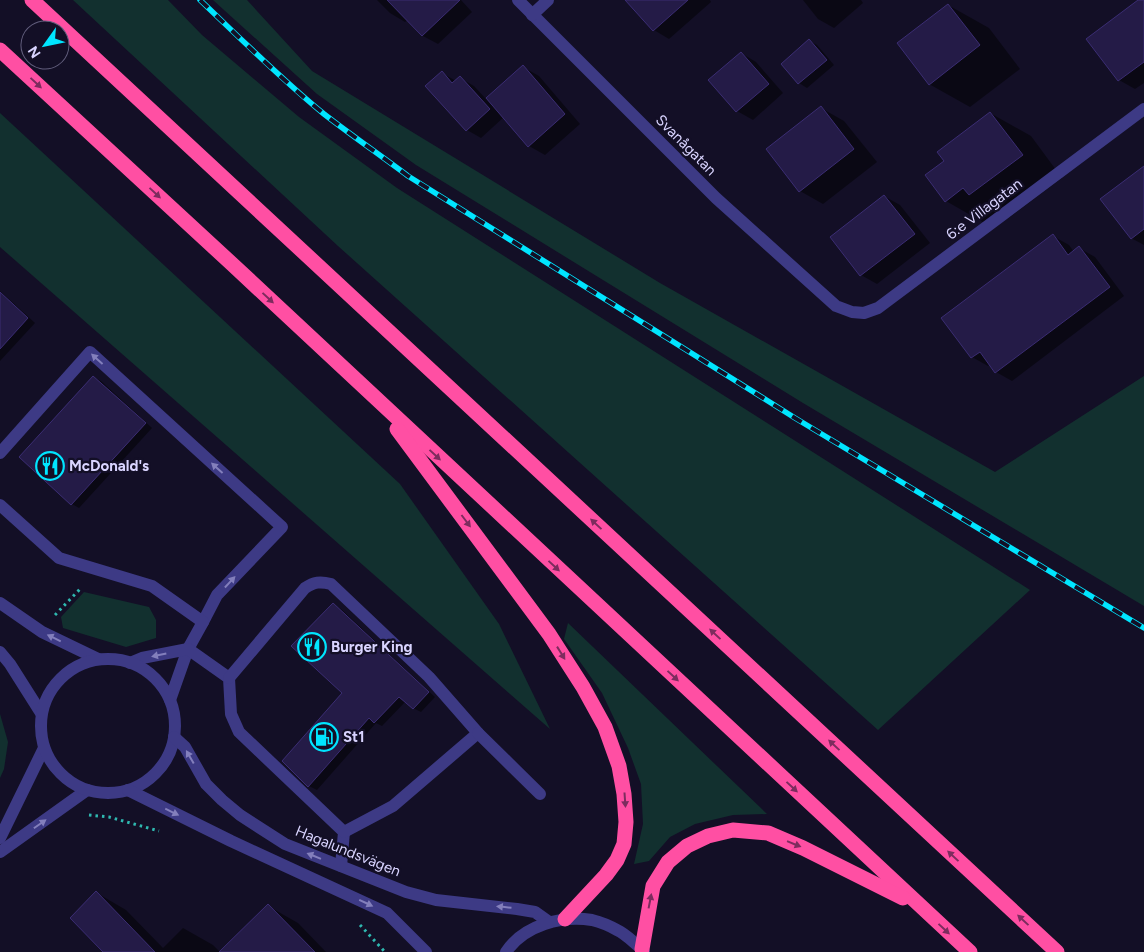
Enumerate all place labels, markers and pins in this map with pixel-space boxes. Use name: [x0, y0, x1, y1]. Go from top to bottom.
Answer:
restaurant icon: McDonald's: [35, 451, 65, 481]
place label: McDonald's: [69, 457, 149, 475]
restaurant icon: Burger King: [297, 632, 327, 662]
place label: Burger King: [331, 638, 412, 656]
fuel station icon: St1: [309, 722, 339, 752]
place label: St1: [343, 728, 364, 746]

